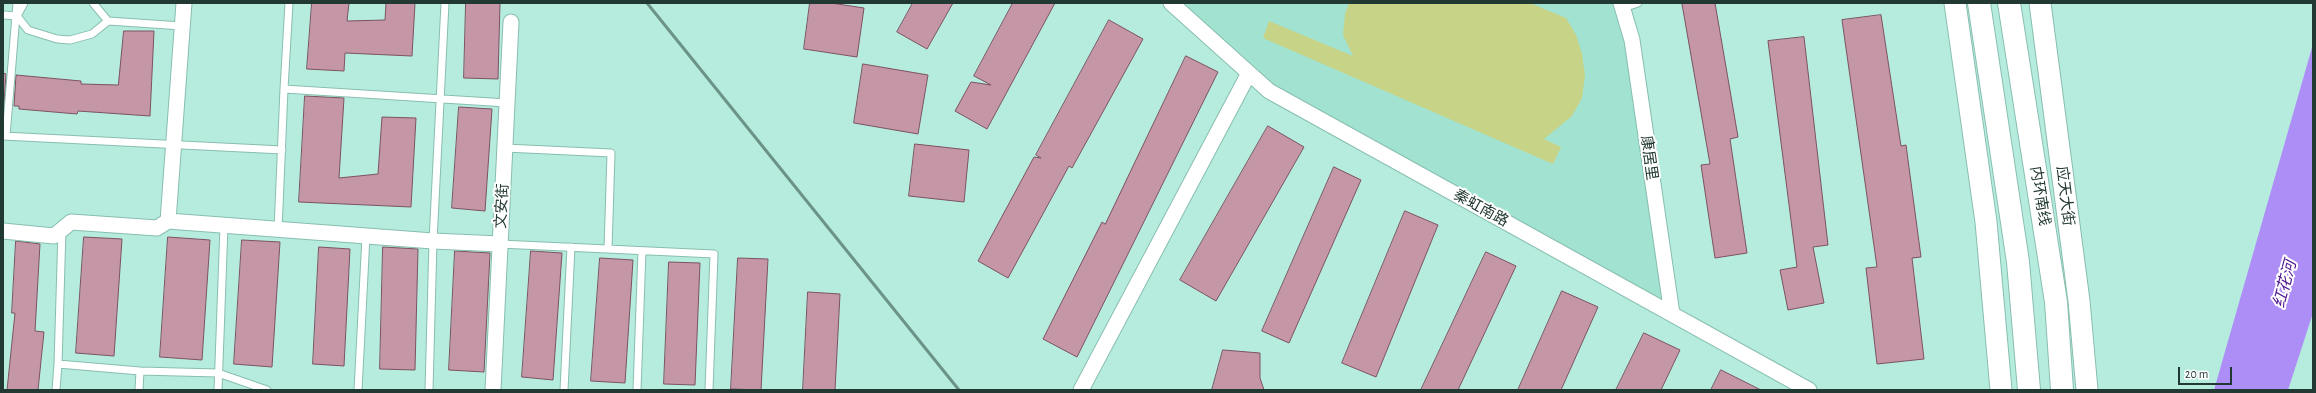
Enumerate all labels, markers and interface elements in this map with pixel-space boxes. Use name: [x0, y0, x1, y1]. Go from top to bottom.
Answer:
street label: 康居里: [1637, 134, 1661, 182]
street label: 内环南线: [2026, 165, 2054, 227]
street label: 应天大街: [2052, 165, 2078, 227]
street label: 文安街: [492, 183, 512, 229]
street label: 秦虹南路: [1450, 186, 1512, 230]
water label: 红花河: [2270, 258, 2300, 310]
scale bar: [2180, 359, 2234, 385]
text: 20 m: [2185, 368, 2208, 380]

